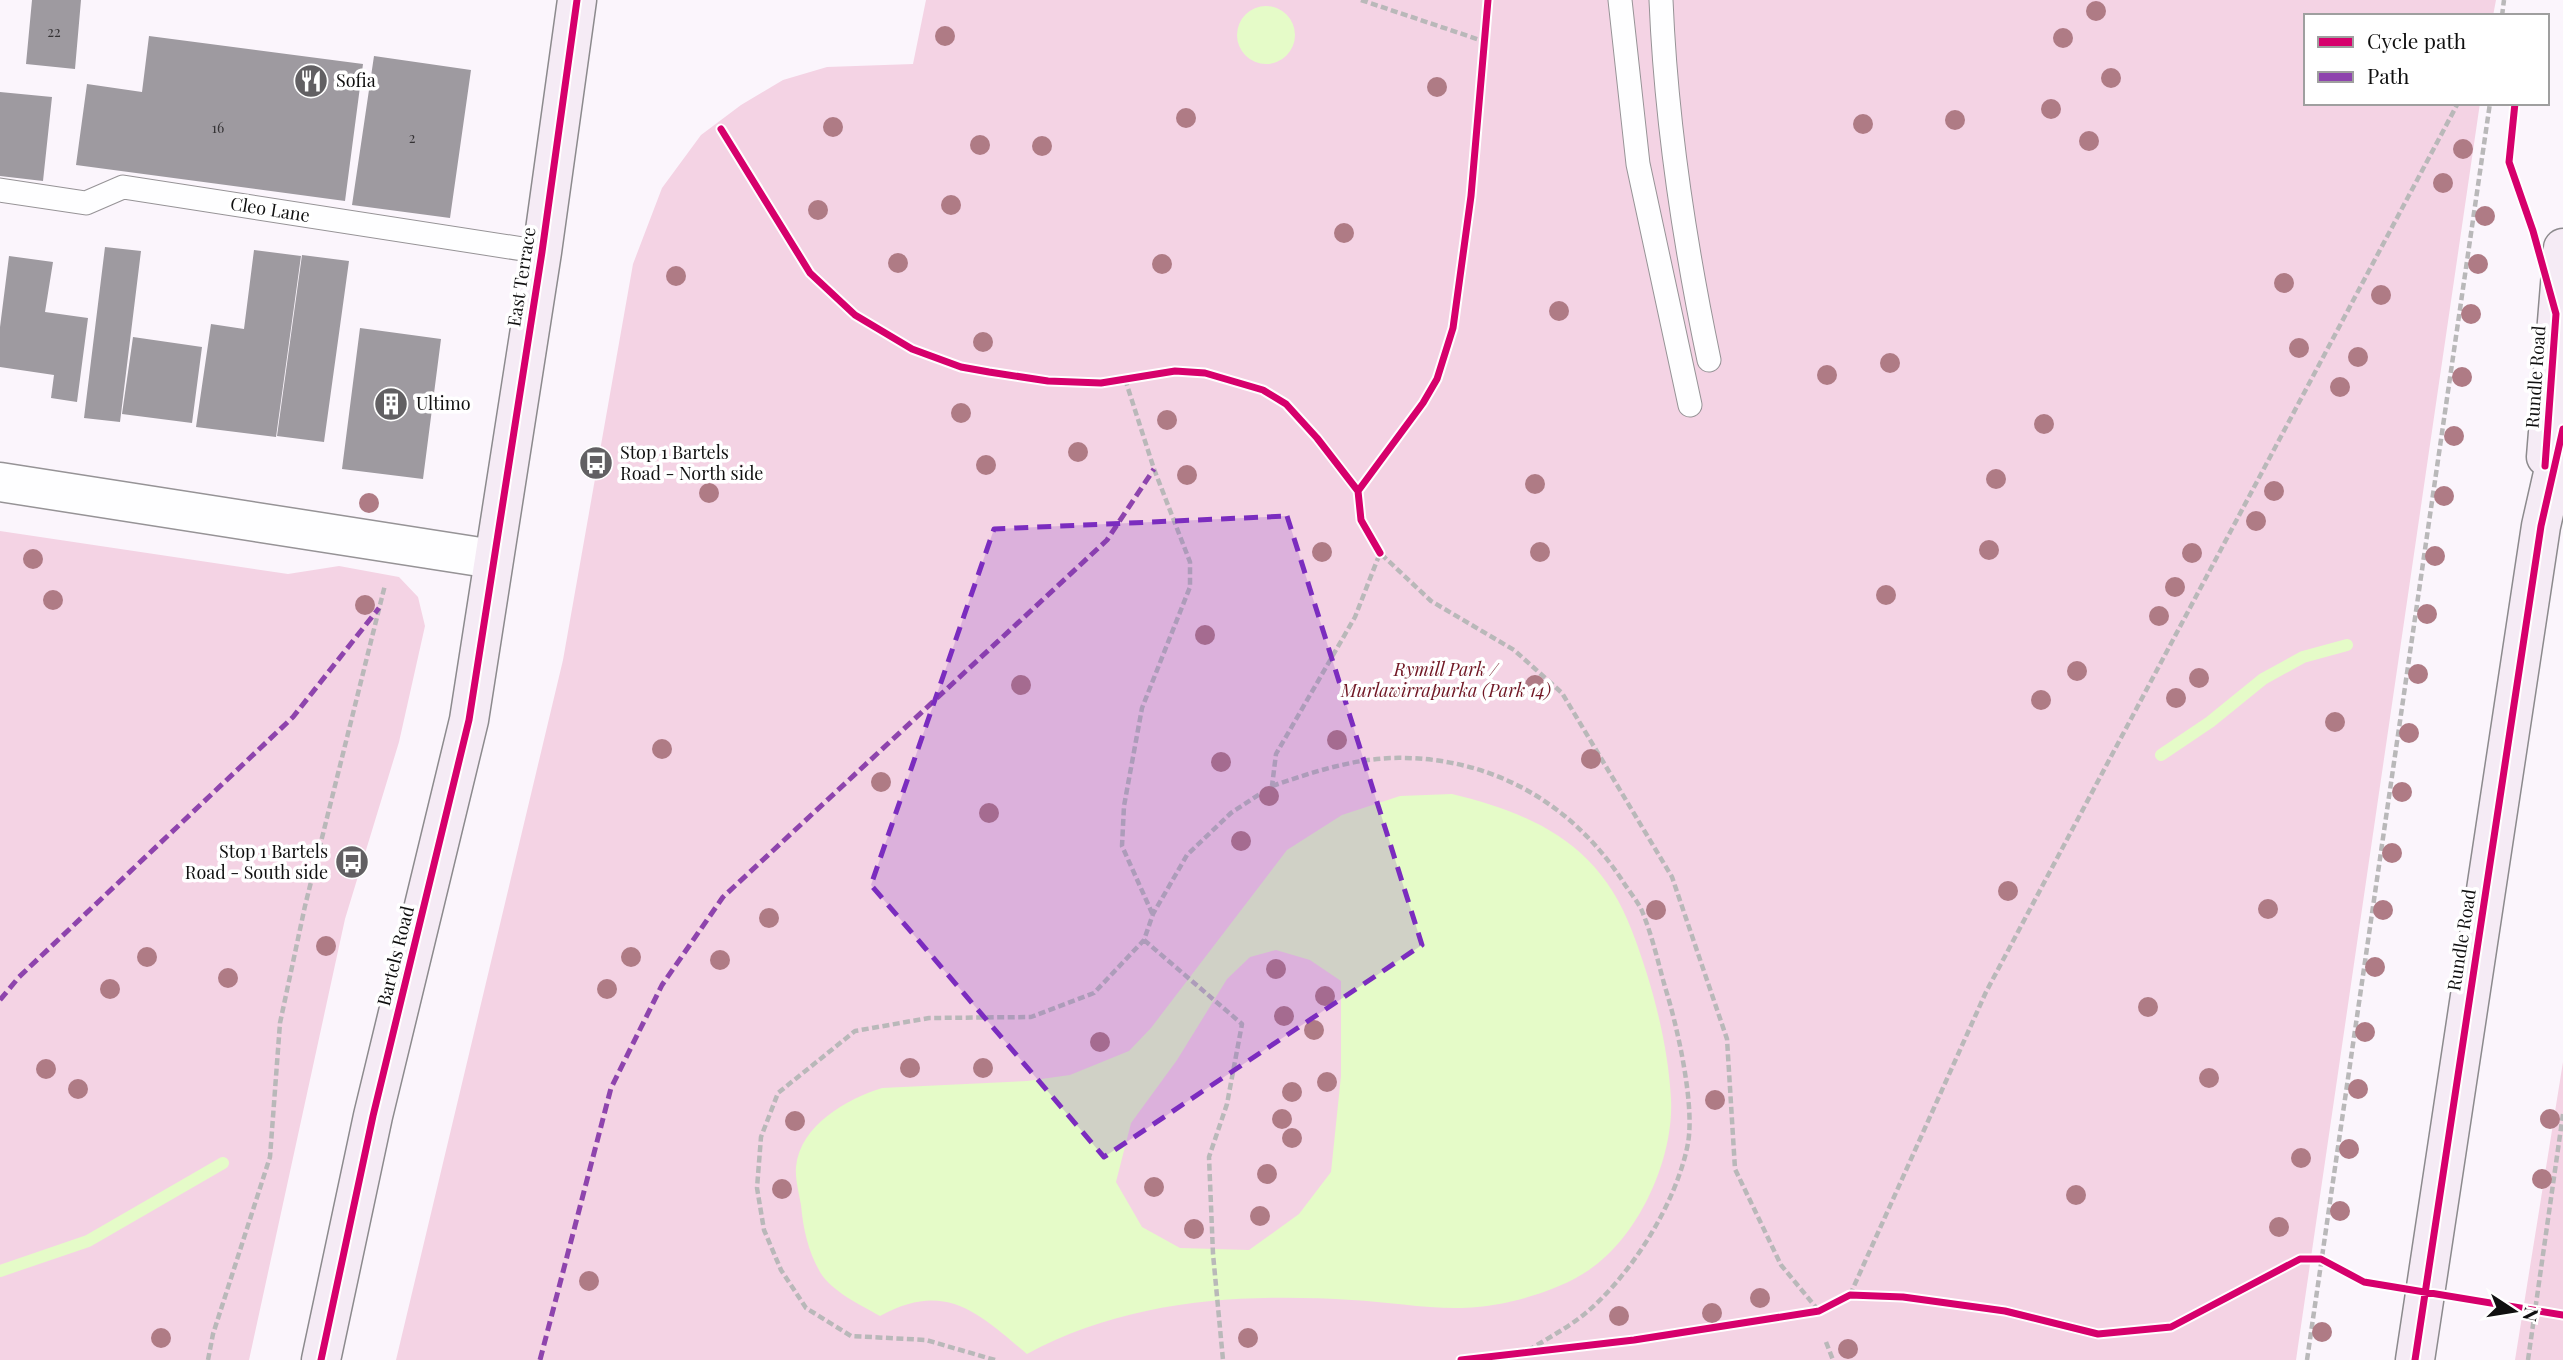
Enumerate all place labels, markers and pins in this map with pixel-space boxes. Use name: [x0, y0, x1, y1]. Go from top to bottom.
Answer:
restaurant icon: Sofia: [292, 62, 330, 100]
place label: Sofia: [336, 68, 376, 92]
building icon: Ultimo: [372, 385, 410, 423]
place label: Ultimo: [416, 391, 471, 415]
place label: Stop 1 Bartels Road - North side: [620, 440, 763, 485]
bus stop icon: Stop 1 Bartels Road - North side: [577, 444, 615, 482]
place label: Stop 1 Bartels Road - South side: [185, 839, 328, 884]
bus stop icon: Stop 1 Bartels Road - South side: [333, 843, 371, 881]

